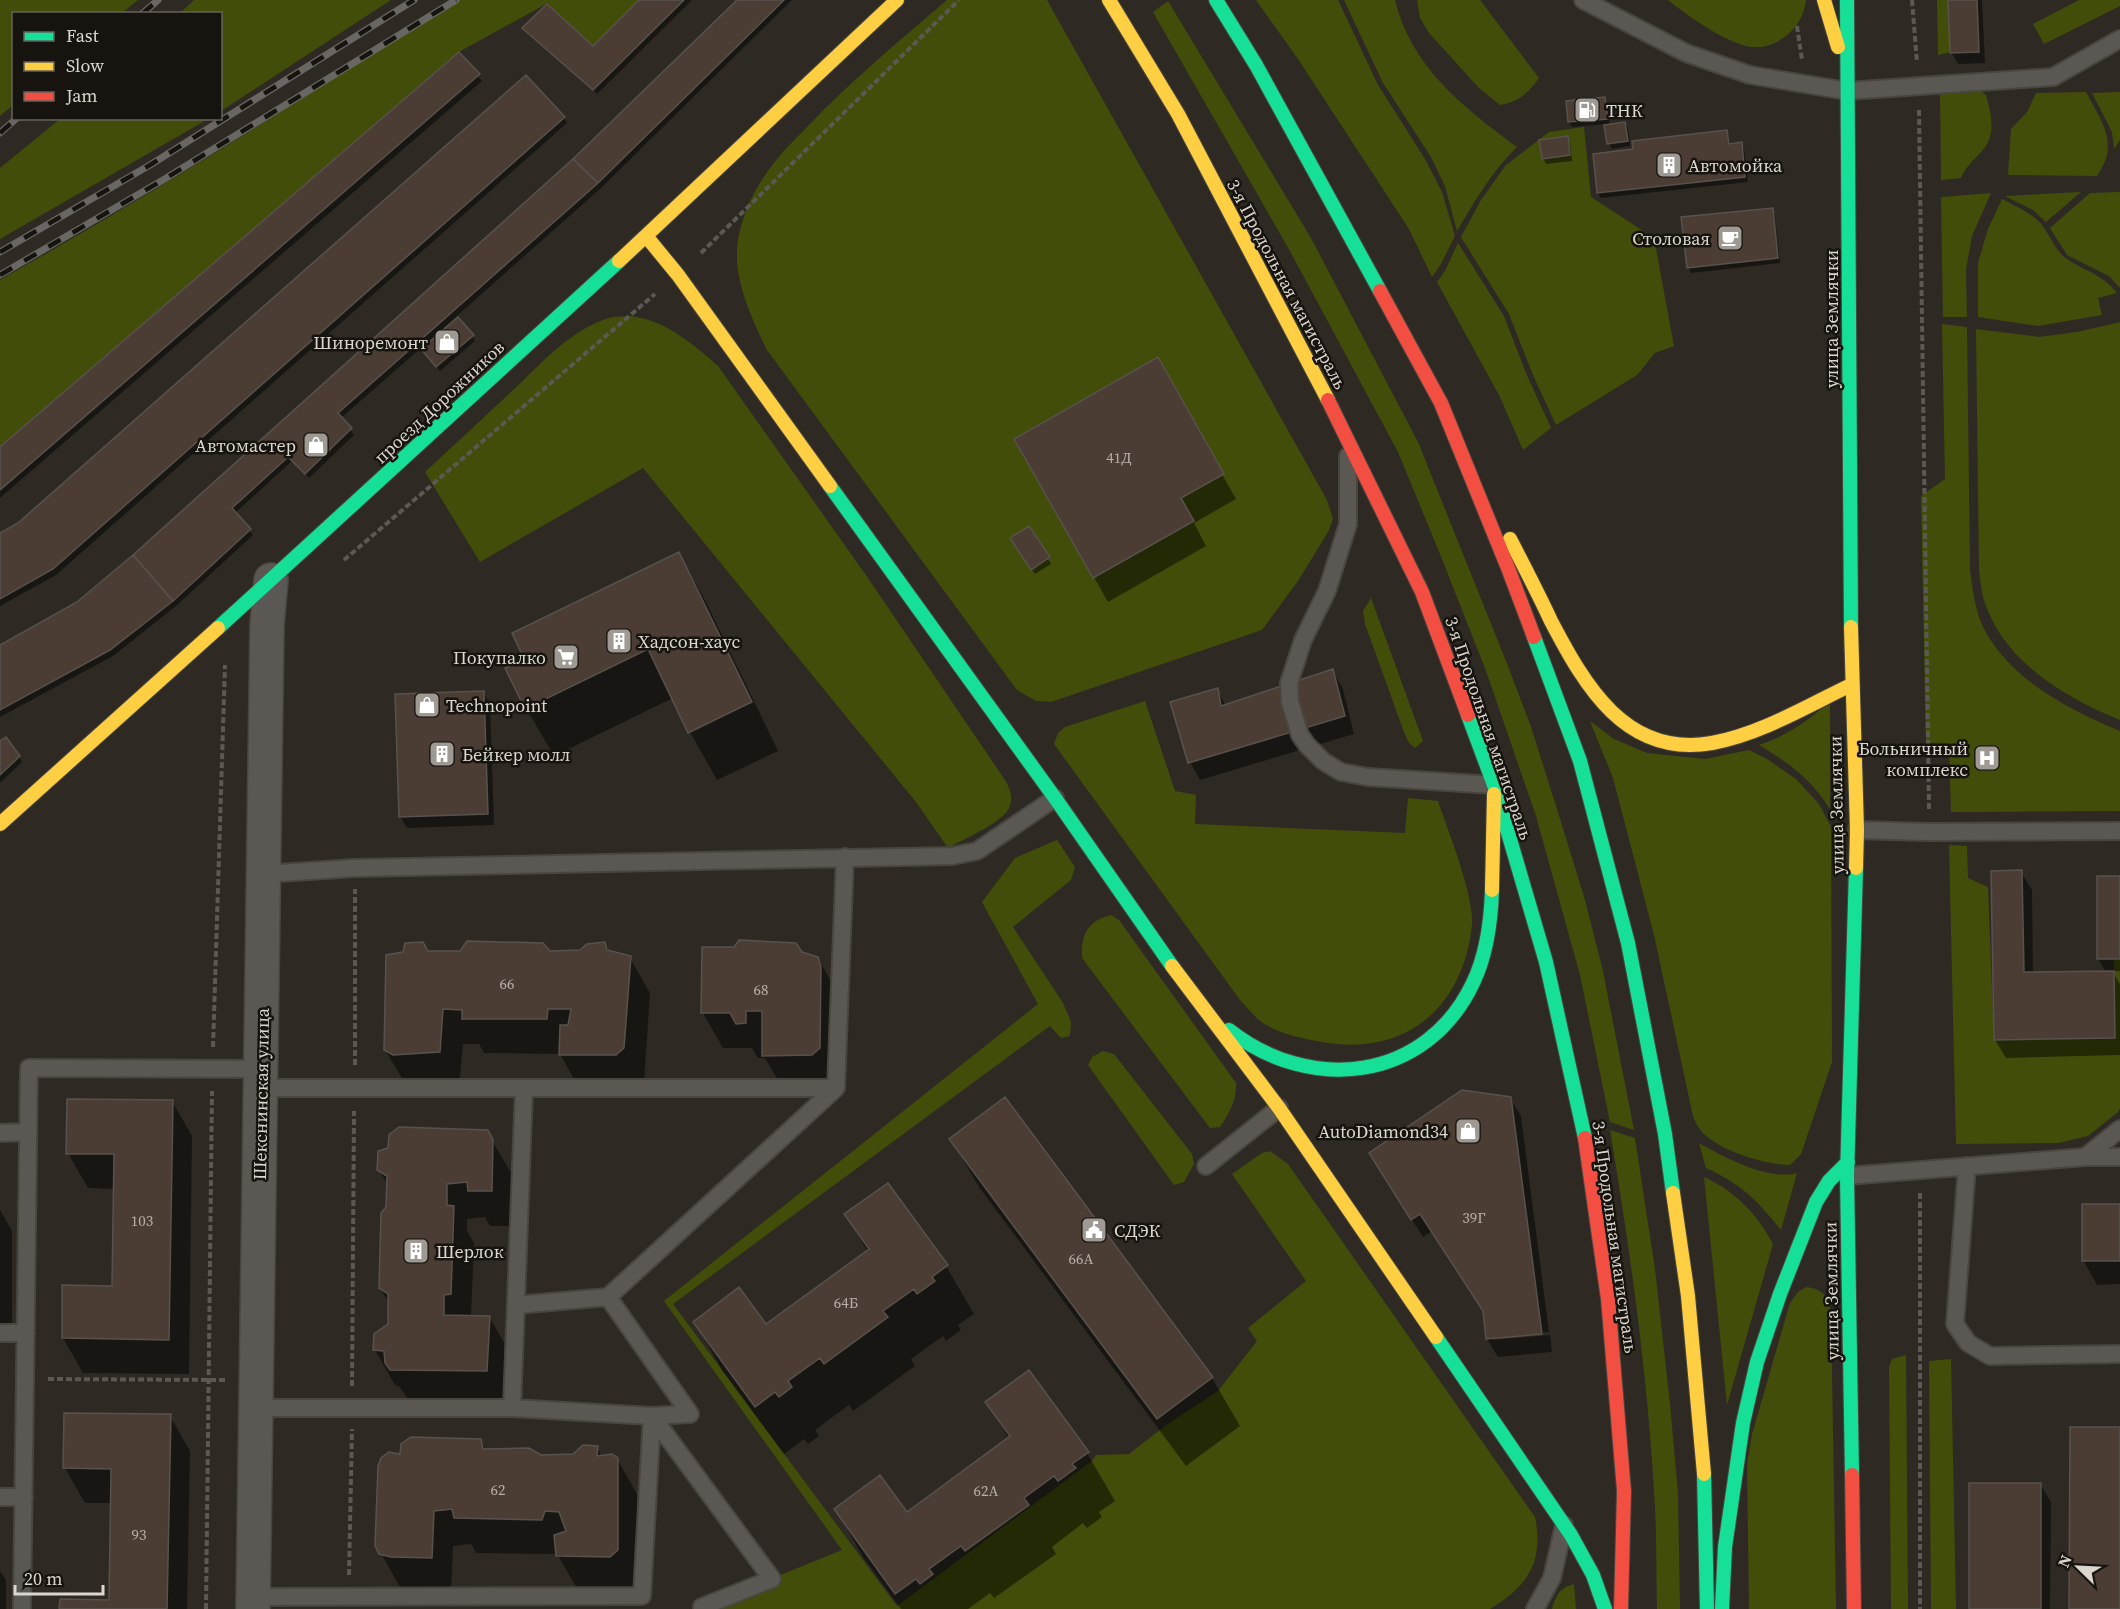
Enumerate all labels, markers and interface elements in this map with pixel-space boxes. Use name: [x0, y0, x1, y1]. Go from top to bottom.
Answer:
legend: [12, 12, 222, 120]
text: Fast: [66, 23, 99, 48]
text: Slow: [66, 53, 104, 78]
text: Jam: [65, 83, 98, 108]
fuel station icon: ТНК: [1572, 95, 1602, 125]
place label: ТНК: [1606, 98, 1643, 123]
building icon: Автомойка: [1654, 150, 1684, 180]
place label: Автомойка: [1688, 153, 1783, 178]
street label: 3-я Продольная магистраль: [1221, 175, 1353, 393]
cafe icon: Столовая: [1715, 223, 1745, 253]
place label: Столовая: [1632, 226, 1710, 251]
street label: улица Землячки: [1819, 250, 1844, 388]
shop icon: Шиноремонт: [432, 327, 462, 357]
place label: Шиноремонт: [313, 330, 428, 355]
street label: проезд Дорожников: [368, 335, 510, 469]
shop icon: Автомастер: [301, 430, 331, 460]
place label: Автомастер: [195, 433, 296, 458]
house number: 41Д: [1106, 447, 1132, 468]
street label: 3-я Продольная магистраль: [1439, 613, 1539, 843]
building icon: Хадсон-хаус: [604, 626, 634, 656]
place label: Хадсон-хаус: [638, 629, 740, 654]
supermarket icon: Покупалко: [551, 642, 581, 672]
place label: Покупалко: [453, 645, 546, 670]
shop icon: Technopoint: [412, 690, 442, 720]
place label: Technopoint: [446, 693, 547, 718]
street label: улица Землячки: [1822, 735, 1850, 875]
place label: Больничный комплекс: [1858, 736, 1968, 782]
building icon: Бейкер молл: [427, 739, 457, 769]
place label: Бейкер молл: [462, 742, 571, 767]
hospital icon: Больничный комплекс: [1972, 743, 2002, 773]
house number: 66: [499, 973, 515, 994]
house number: 68: [753, 979, 769, 1000]
street label: Шекснинская улица: [247, 1007, 275, 1180]
shop icon: AutoDiamond34: [1453, 1116, 1483, 1146]
place label: AutoDiamond34: [1318, 1119, 1448, 1144]
street label: 3-я Продольная магистраль: [1586, 1119, 1644, 1355]
house number: 39Г: [1462, 1207, 1486, 1228]
house number: 103: [131, 1210, 153, 1231]
public building icon: СДЭК: [1079, 1215, 1109, 1245]
place label: СДЭК: [1114, 1218, 1160, 1243]
street label: улица Землячки: [1817, 1221, 1845, 1361]
building icon: Шерлок: [401, 1236, 431, 1266]
place label: Шерлок: [436, 1239, 504, 1264]
house number: 66А: [1069, 1248, 1094, 1269]
house number: 64Б: [834, 1292, 858, 1313]
house number: 62: [490, 1479, 506, 1500]
house number: 62А: [974, 1480, 999, 1501]
house number: 93: [131, 1524, 147, 1545]
north arrow: [2048, 1537, 2108, 1597]
text: N: [2052, 1551, 2077, 1571]
scale bar: [15, 1558, 104, 1596]
text: 20 m: [24, 1566, 62, 1591]

